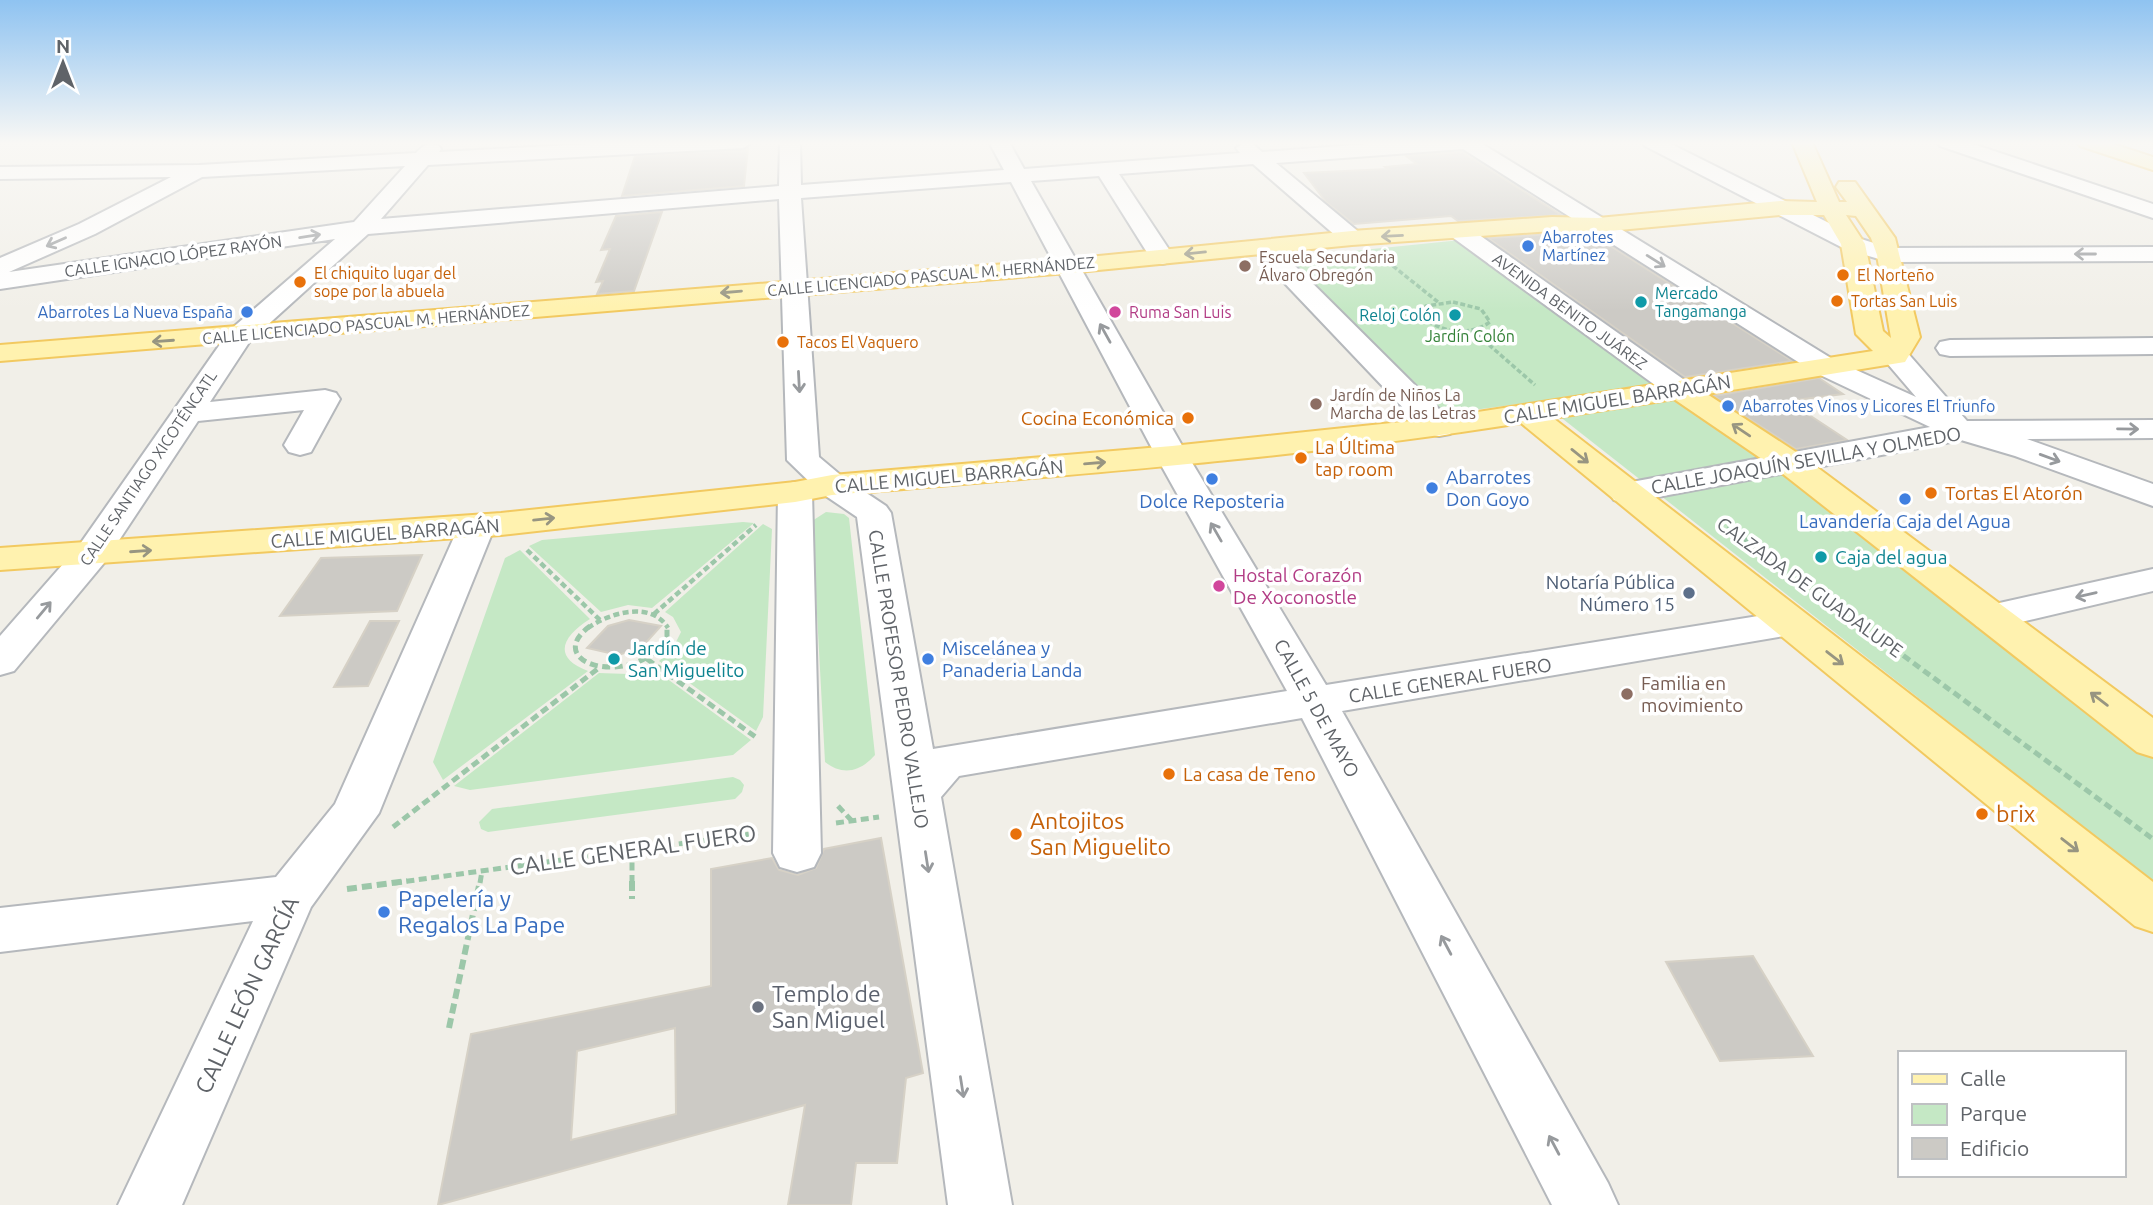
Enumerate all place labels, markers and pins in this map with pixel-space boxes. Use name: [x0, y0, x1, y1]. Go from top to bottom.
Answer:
place label: Abarrotes Martínez: [1542, 228, 1614, 264]
marker: Abarrotes Martínez: [1520, 238, 1536, 254]
place label: Escuela Secundaria Álvaro Obregón: [1259, 248, 1395, 284]
marker: Escuela Secundaria Álvaro Obregón: [1237, 258, 1253, 274]
place label: El chiquito lugar del sope por la abuela: [314, 264, 456, 300]
place label: El Norteño: [1857, 266, 1934, 284]
marker: El Norteño: [1835, 267, 1851, 283]
marker: El chiquito lugar del sope por la abuela: [292, 274, 308, 290]
place label: Mercado Tangamanga: [1655, 284, 1747, 320]
place label: Tortas San Luis: [1851, 292, 1957, 310]
marker: Tortas San Luis: [1829, 293, 1845, 309]
marker: Mercado Tangamanga: [1633, 294, 1649, 310]
place label: Abarrotes La Nueva España: [38, 303, 233, 321]
place label: Ruma San Luis: [1129, 303, 1231, 321]
marker: Abarrotes La Nueva España: [239, 304, 255, 320]
marker: Ruma San Luis: [1107, 304, 1123, 320]
place label: Reloj Colón: [1359, 306, 1441, 324]
marker: Reloj Colón: [1447, 307, 1463, 323]
place label: Tacos El Vaquero: [797, 333, 919, 351]
marker: Tacos El Vaquero: [775, 334, 791, 350]
place label: Jardín de Niños La Marcha de las Letras: [1330, 386, 1476, 422]
marker: Jardín de Niños La Marcha de las Letras: [1308, 396, 1324, 412]
place label: Abarrotes Vinos y Licores El Triunfo: [1742, 397, 1995, 415]
marker: Abarrotes Vinos y Licores El Triunfo: [1720, 398, 1736, 414]
place label: Cocina Económica: [1021, 407, 1174, 429]
marker: Cocina Económica: [1180, 410, 1196, 426]
place label: La Última tap room: [1315, 436, 1395, 480]
marker: La Última tap room: [1293, 450, 1309, 466]
place label: Abarrotes Don Goyo: [1446, 466, 1531, 510]
marker: Dolce Reposteria: [1204, 471, 1220, 487]
marker: Abarrotes Don Goyo: [1424, 480, 1440, 496]
place label: Tortas El Atorón: [1945, 482, 2083, 504]
marker: Tortas El Atorón: [1923, 485, 1939, 501]
place label: Dolce Reposteria: [1139, 490, 1285, 512]
marker: Lavandería Caja del Agua: [1897, 491, 1913, 507]
place label: Lavandería Caja del Agua: [1799, 510, 2011, 532]
place label: Caja del agua: [1835, 546, 1947, 568]
marker: Caja del agua: [1813, 549, 1829, 565]
place label: Hostal Corazón De Xoconostle: [1233, 564, 1362, 608]
place label: Notaría Pública Número 15: [1546, 571, 1675, 615]
marker: Hostal Corazón De Xoconostle: [1211, 578, 1227, 594]
marker: Notaría Pública Número 15: [1681, 585, 1697, 601]
place label: Jardín de San Miguelito: [628, 637, 744, 681]
place label: Miscelánea y Panaderia Landa: [942, 637, 1082, 681]
marker: Jardín de San Miguelito: [606, 651, 622, 667]
marker: Miscelánea y Panaderia Landa: [920, 651, 936, 667]
place label: Familia en movimiento: [1641, 672, 1743, 716]
marker: Familia en movimiento: [1619, 686, 1635, 702]
place label: La casa de Teno: [1183, 763, 1316, 785]
marker: La casa de Teno: [1161, 766, 1177, 782]
place label: brix: [1996, 801, 2036, 826]
marker: brix: [1974, 806, 1990, 822]
place label: Antojitos San Miguelito: [1030, 808, 1171, 859]
marker: Antojitos San Miguelito: [1008, 826, 1024, 842]
place label: Papelería y Regalos La Pape: [398, 886, 565, 937]
marker: Papelería y Regalos La Pape: [376, 904, 392, 920]
place label: Templo de San Miguel: [772, 981, 885, 1032]
marker: Templo de San Miguel: [750, 999, 766, 1015]

